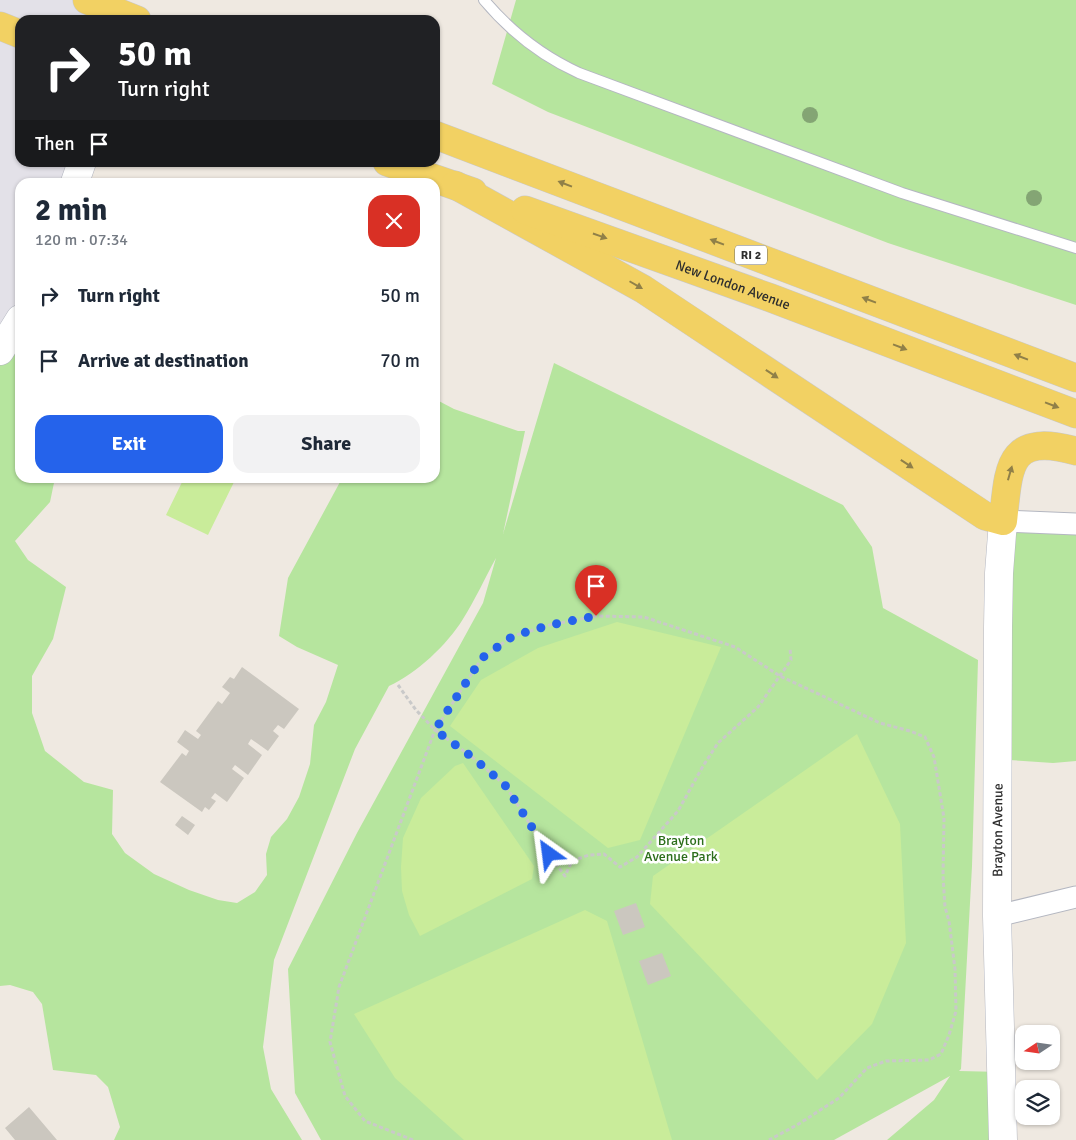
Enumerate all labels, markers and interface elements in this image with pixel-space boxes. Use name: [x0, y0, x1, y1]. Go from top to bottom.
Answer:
text: 50 m: [118, 32, 192, 75]
icon: right: [35, 35, 100, 100]
text: Turn right: [118, 75, 210, 102]
icon: arrive: [85, 130, 113, 158]
text: Then: [35, 132, 75, 156]
one-way arrow: [557, 180, 572, 188]
text: 2 min: [35, 192, 107, 229]
button: close: [368, 195, 420, 247]
text: 120 m · 07:34: [35, 230, 128, 250]
one-way arrow: [593, 233, 608, 240]
one-way arrow: [709, 238, 724, 246]
road number: RI 2: [735, 246, 767, 264]
street label: New London Avenue: [673, 257, 793, 314]
one-way arrow: [629, 280, 642, 289]
icon: right: [35, 282, 63, 310]
text: Turn right: [78, 284, 160, 308]
text: 50 m: [380, 284, 420, 308]
one-way arrow: [861, 296, 876, 303]
one-way arrow: [893, 343, 908, 351]
icon: arrive: [35, 347, 63, 375]
text: Arrive at destination: [78, 349, 249, 373]
text: 70 m: [380, 349, 420, 373]
one-way arrow: [1013, 353, 1028, 360]
one-way arrow: [765, 369, 778, 379]
one-way arrow: [1045, 401, 1060, 409]
button: Exit: [35, 415, 223, 473]
button: Share: [233, 415, 420, 473]
one-way arrow: [900, 459, 913, 469]
one-way arrow: [1006, 465, 1014, 480]
pin: [575, 565, 617, 616]
icon: arrive: [582, 572, 610, 600]
street label: Brayton Avenue: [989, 783, 1006, 877]
position arrow: [522, 827, 574, 879]
park label: Brayton Avenue Park: [644, 832, 718, 865]
north arrow: [1015, 1025, 1060, 1070]
map controls: [1015, 1025, 1060, 1125]
button: layers: [1015, 1080, 1060, 1125]

